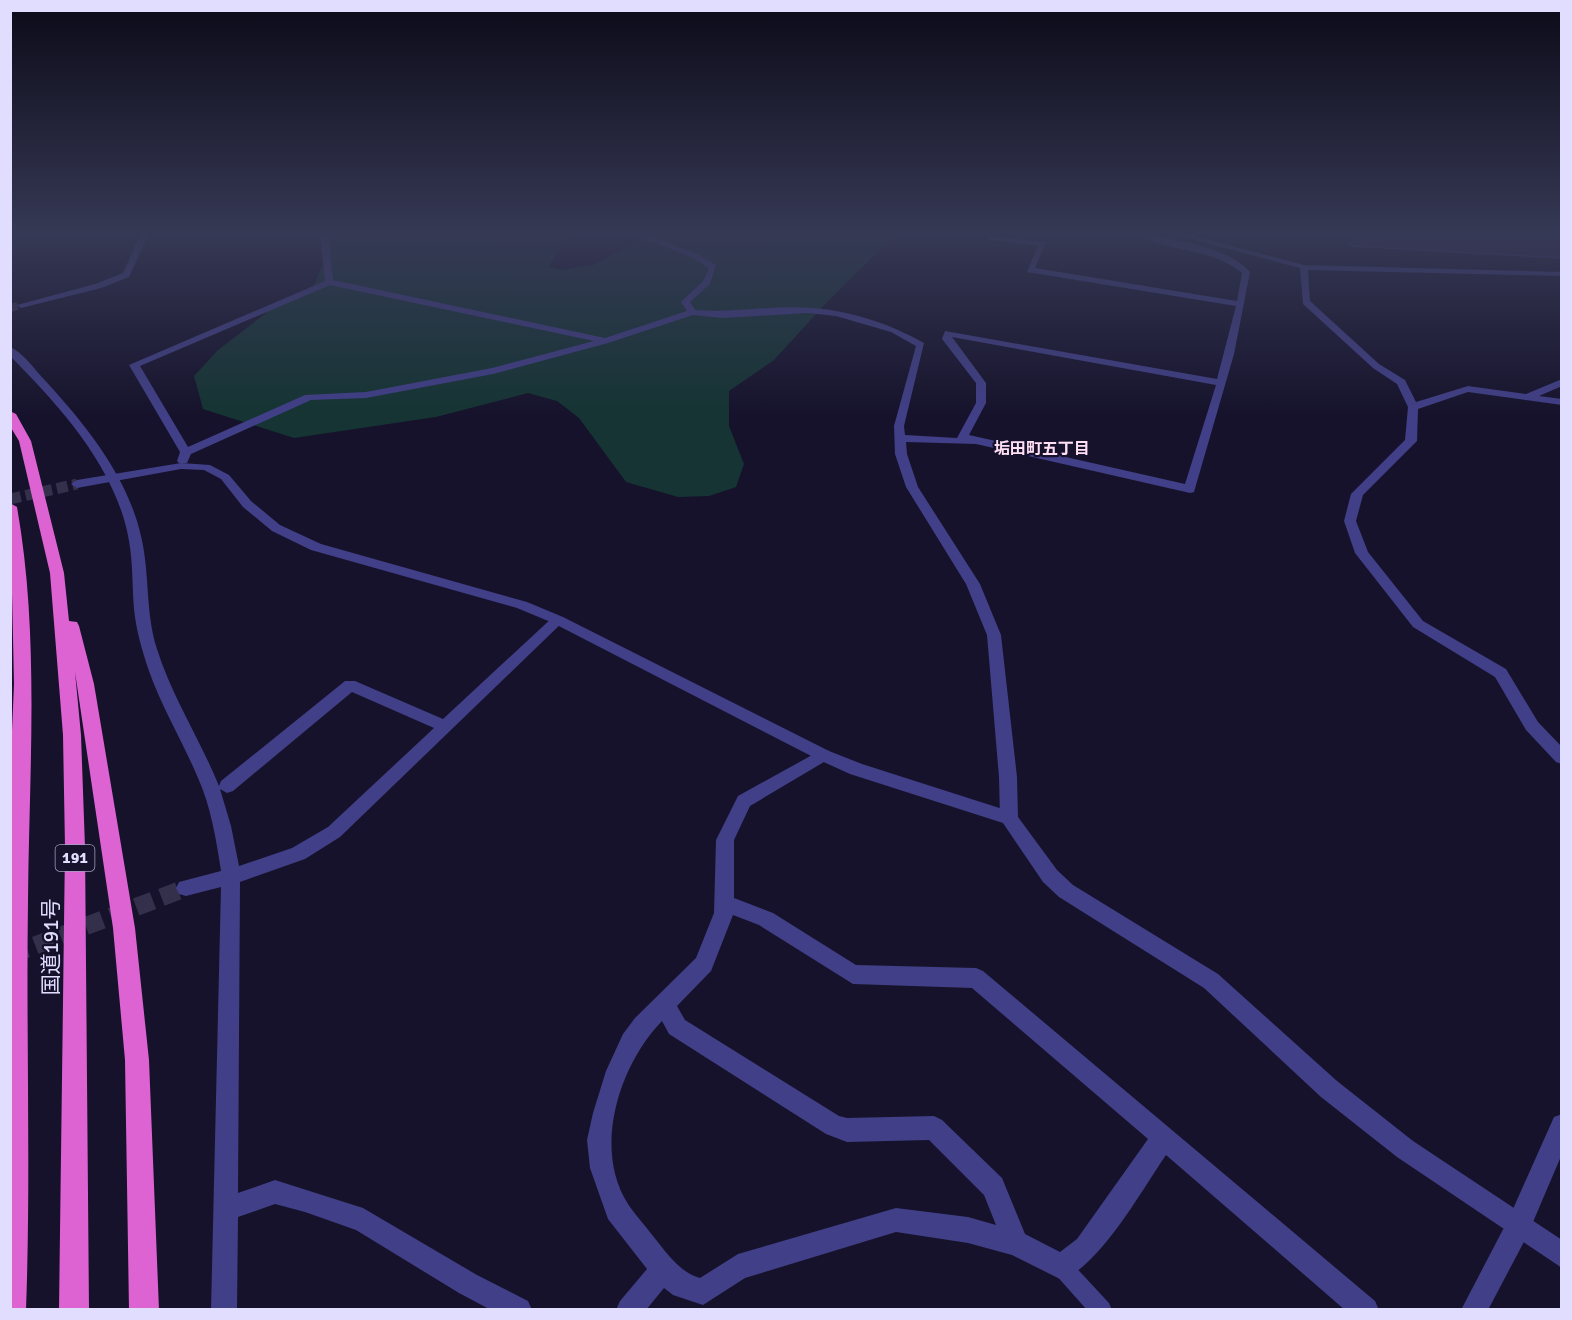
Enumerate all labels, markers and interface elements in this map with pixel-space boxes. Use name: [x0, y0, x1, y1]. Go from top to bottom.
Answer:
district label: 垢田町五丁目: [994, 439, 1090, 459]
road number: 191: [56, 845, 94, 871]
street label: 国道191号: [38, 898, 64, 996]

